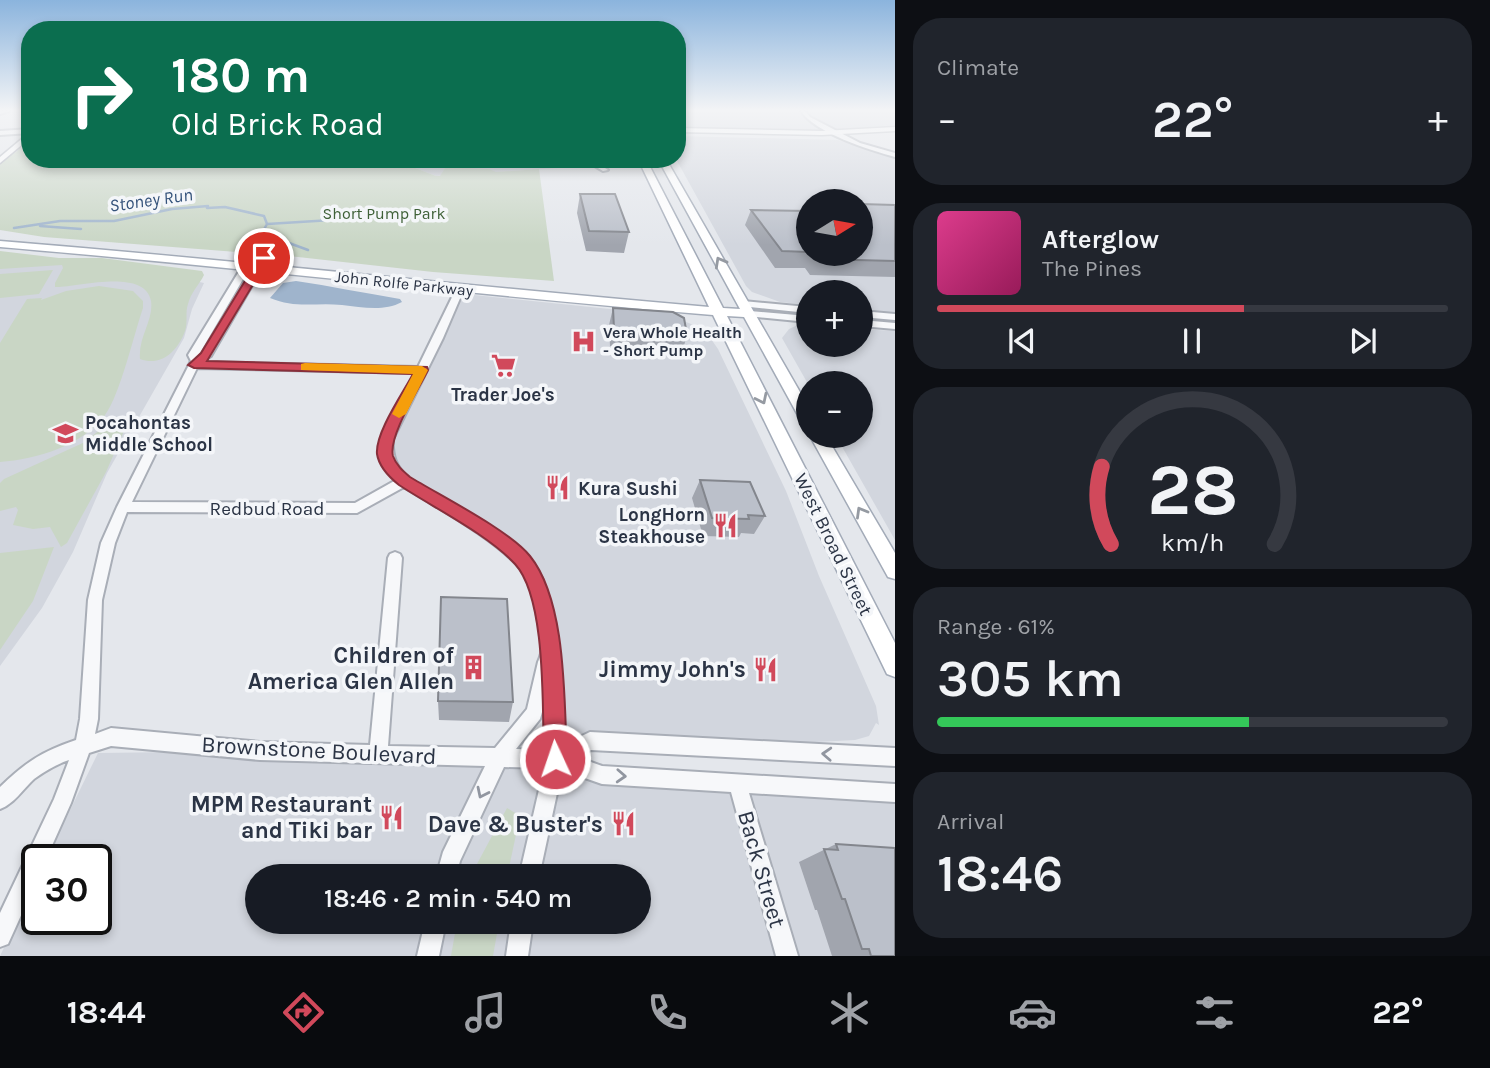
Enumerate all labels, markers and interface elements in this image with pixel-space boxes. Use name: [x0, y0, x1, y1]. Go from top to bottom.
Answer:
text: 180 m: [171, 47, 310, 104]
icon: right: [56, 49, 147, 140]
text: Climate: [937, 54, 1019, 81]
text: 22°: [1152, 89, 1233, 150]
text: −: [937, 97, 957, 142]
text: +: [1428, 97, 1448, 142]
text: Old Brick Road: [171, 106, 384, 143]
water label: Stoney Run: [108, 183, 194, 217]
north arrow: [796, 189, 873, 266]
map controls: [796, 189, 873, 448]
park label: Short Pump Park: [323, 204, 445, 223]
text: Afterglow: [1042, 224, 1159, 255]
pin: [234, 228, 294, 288]
icon: arrive: [245, 239, 283, 277]
text: The Pines: [1042, 255, 1142, 282]
one-way arrow: [715, 257, 728, 269]
street label: John Rolfe Parkway: [334, 267, 475, 300]
button: +: [796, 280, 873, 357]
icon: previous: [1003, 322, 1041, 360]
icon: pause: [1173, 322, 1211, 360]
icon: next: [1344, 322, 1382, 360]
place label: Vera Whole Health - Short Pump: [603, 323, 742, 360]
hospital icon: Vera Whole Health - Short Pump: [569, 327, 597, 355]
supermarket icon: Trader Joe's: [489, 352, 517, 380]
button: −: [796, 371, 873, 448]
place label: Trader Joe's: [451, 384, 555, 406]
one-way arrow: [754, 392, 767, 405]
place label: Pocahontas Middle School: [85, 412, 213, 456]
school or university icon: Pocahontas Middle School: [51, 419, 79, 447]
text: 28: [1147, 447, 1238, 532]
street label: West Broad Street: [789, 470, 877, 619]
restaurant icon: Kura Sushi: [544, 474, 572, 502]
place label: Kura Sushi: [578, 478, 678, 500]
street label: Redbud Road: [210, 498, 324, 520]
place label: LongHorn Steakhouse: [598, 504, 705, 548]
one-way arrow: [856, 507, 869, 519]
restaurant icon: LongHorn Steakhouse: [711, 511, 739, 539]
text: km/h: [1161, 528, 1224, 557]
text: Range · 61%: [937, 613, 1055, 640]
place label: Children of America Glen Allen: [248, 642, 455, 695]
text: 305 km: [937, 648, 1124, 709]
building icon: Children of America Glen Allen: [460, 654, 488, 682]
restaurant icon: Jimmy John's: [752, 655, 780, 683]
place label: Jimmy John's: [599, 656, 746, 683]
position arrow: [518, 722, 592, 796]
street label: Brownstone Boulevard: [201, 731, 437, 770]
one-way arrow: [821, 746, 832, 761]
one-way arrow: [615, 769, 626, 784]
one-way arrow: [476, 786, 490, 798]
place label: MPM Restaurant and Tiki bar: [191, 791, 372, 844]
restaurant icon: MPM Restaurant and Tiki bar: [378, 803, 406, 831]
street label: Back Street: [732, 808, 791, 931]
text: Arrival: [937, 808, 1004, 835]
restaurant icon: Dave & Buster's: [609, 810, 637, 838]
place label: Dave & Buster's: [428, 811, 603, 838]
text: 18:46: [937, 843, 1063, 904]
speed limit sign: 30: [21, 844, 112, 935]
text: 18:46 · 2 min · 540 m: [324, 883, 572, 914]
icon: directions: [279, 988, 328, 1037]
icon: music: [461, 988, 510, 1037]
icon: phone: [643, 988, 692, 1037]
icon: climate: [825, 988, 874, 1037]
icon: car: [1008, 988, 1057, 1037]
icon: filters: [1190, 988, 1239, 1037]
text: 18:44: [67, 994, 145, 1031]
text: 22°: [1372, 994, 1423, 1031]

